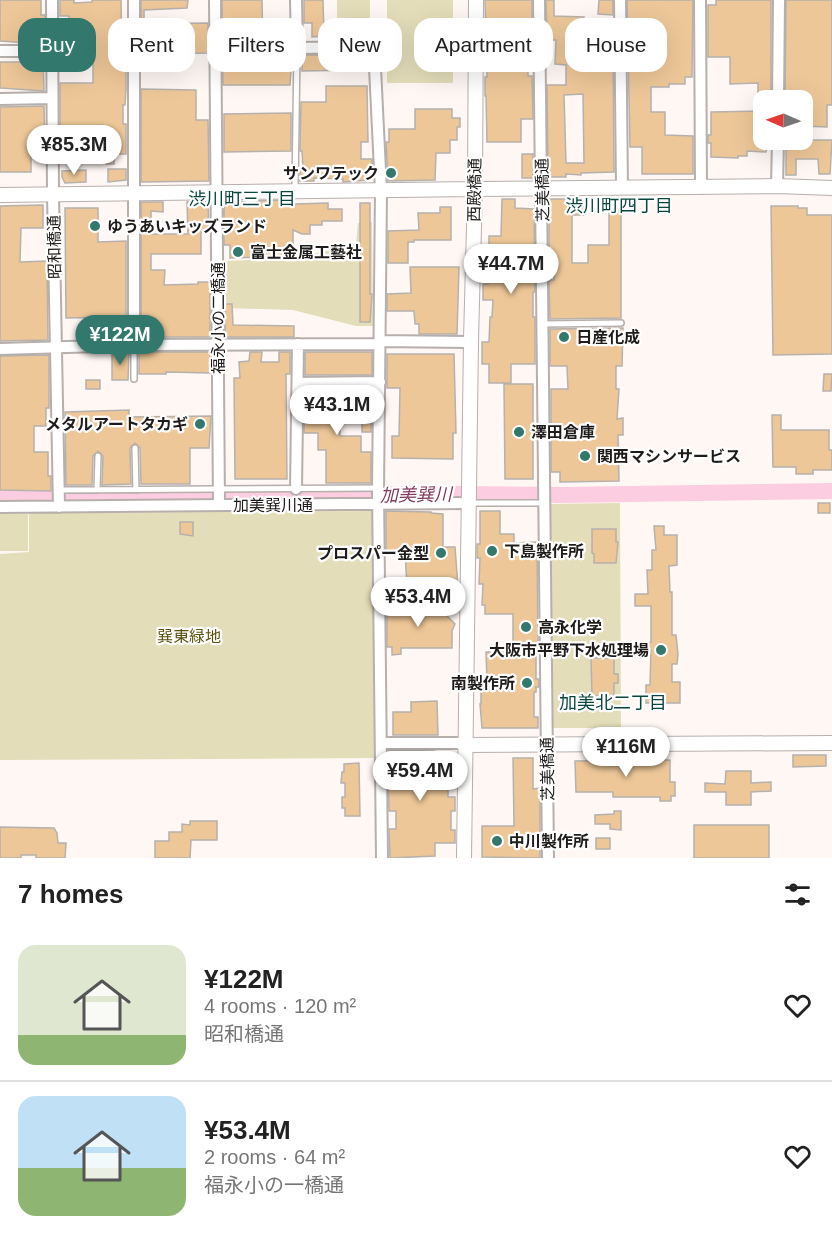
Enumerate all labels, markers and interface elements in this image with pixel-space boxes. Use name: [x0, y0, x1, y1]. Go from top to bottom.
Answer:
chip: Buy: [18, 18, 96, 72]
chip: Rent: [108, 18, 195, 72]
chip: Filters: [207, 18, 306, 72]
chip: New: [318, 18, 402, 72]
chip: Apartment: [414, 18, 553, 72]
chip: House: [565, 18, 667, 72]
north arrow: [753, 90, 813, 150]
map controls: [753, 90, 813, 150]
pin: ¥85.3M: [25, 125, 123, 176]
text: ¥85.3M: [41, 133, 107, 155]
street label: 西殿橋通: [465, 158, 484, 222]
street label: 芝美橋通: [533, 158, 552, 222]
place label: サンワテック: [283, 165, 379, 182]
marker: サンワテック: [384, 166, 398, 180]
district label: 渋川町三丁目: [188, 189, 296, 209]
district label: 渋川町四丁目: [565, 196, 673, 216]
street label: 昭和橋通: [45, 215, 64, 279]
place label: ゆうあいキッズランド: [107, 218, 267, 235]
marker: ゆうあいキッズランド: [88, 219, 102, 233]
place label: 富士金属工藝社: [250, 243, 362, 261]
pin: ¥44.7M: [462, 244, 560, 295]
marker: 富士金属工藝社: [231, 245, 245, 259]
text: ¥44.7M: [478, 252, 544, 274]
street label: 福永小の二橋通: [210, 262, 227, 374]
pin: ¥122M: [78, 315, 162, 366]
text: ¥122M: [89, 323, 151, 345]
place label: 日産化成: [576, 328, 640, 346]
marker: 日産化成: [557, 330, 571, 344]
pin: ¥43.1M: [288, 385, 386, 436]
text: ¥43.1M: [304, 393, 370, 415]
place label: メタルアートタカギ: [45, 416, 188, 433]
marker: メタルアートタカギ: [193, 417, 207, 431]
place label: 澤田倉庫: [531, 424, 595, 441]
marker: 澤田倉庫: [512, 425, 526, 439]
place label: 関西マシンサービス: [597, 448, 741, 465]
marker: 関西マシンサービス: [578, 449, 592, 463]
water label: 加美巽川: [380, 484, 454, 506]
street label: 加美巽川通: [233, 497, 313, 514]
place label: 下島製作所: [504, 542, 584, 560]
marker: 下島製作所: [485, 544, 499, 558]
place label: プロスパー金型: [317, 545, 429, 562]
marker: プロスパー金型: [434, 546, 448, 560]
pin: ¥53.4M: [369, 577, 467, 628]
text: ¥53.4M: [385, 585, 451, 607]
place label: 高永化学: [538, 619, 602, 636]
marker: 高永化学: [519, 620, 533, 634]
park label: 巽東緑地: [157, 628, 221, 645]
place label: 大阪市平野下水処理場: [489, 642, 649, 659]
marker: 大阪市平野下水処理場: [654, 643, 668, 657]
place label: 南製作所: [451, 674, 515, 692]
marker: 南製作所: [520, 676, 534, 690]
district label: 加美北二丁目: [559, 693, 667, 713]
pin: ¥116M: [584, 727, 668, 778]
text: ¥116M: [596, 735, 656, 757]
street label: 芝美橋通: [538, 737, 557, 801]
pin: ¥59.4M: [371, 751, 469, 802]
text: ¥59.4M: [387, 759, 453, 781]
place label: 中川製作所: [509, 832, 589, 850]
marker: 中川製作所: [490, 834, 504, 848]
icon: filters: [781, 878, 814, 911]
text: 7 homes: [18, 879, 124, 909]
text: ¥122M: [204, 964, 284, 994]
icon: home: [66, 969, 138, 1041]
icon: heart: [781, 989, 814, 1022]
text: 4 rooms · 120 m²: [204, 995, 356, 1017]
text: 昭和橋通: [204, 1023, 284, 1045]
text: ¥53.4M: [204, 1115, 291, 1145]
icon: home: [66, 1120, 138, 1192]
icon: heart: [781, 1140, 814, 1173]
text: 2 rooms · 64 m²: [204, 1146, 345, 1168]
text: 福永小の一橋通: [204, 1174, 344, 1196]

